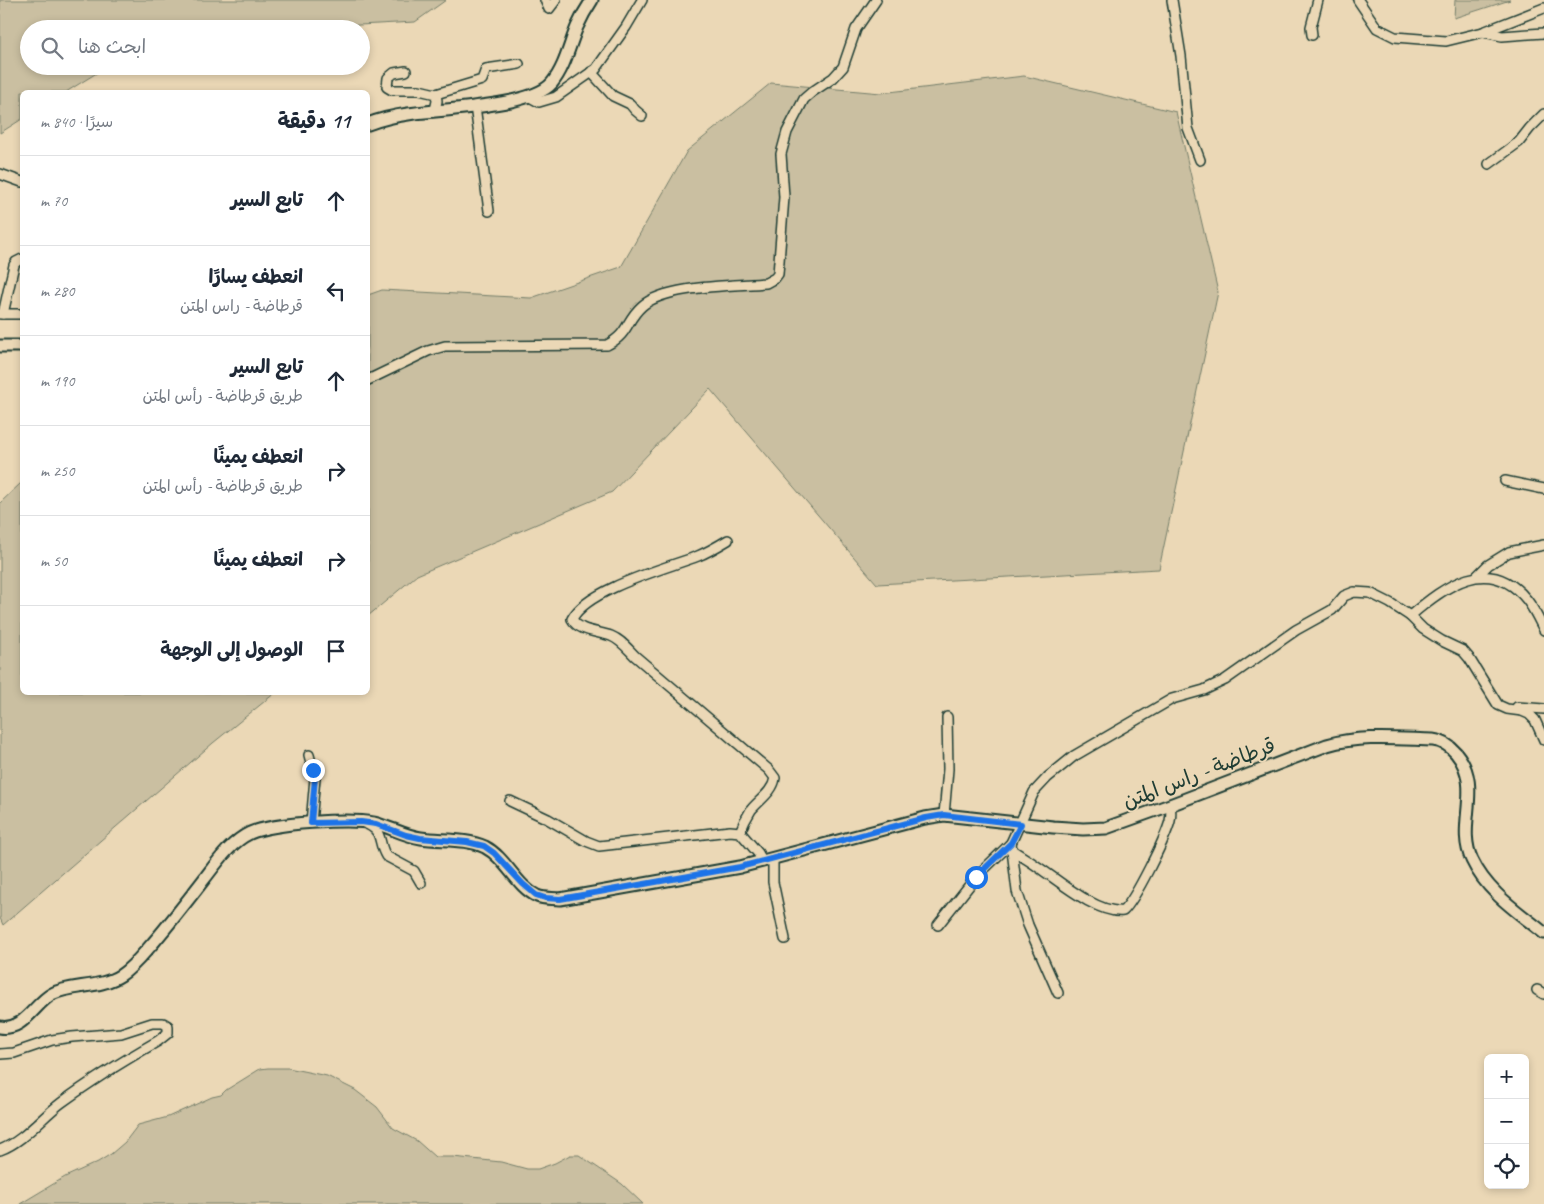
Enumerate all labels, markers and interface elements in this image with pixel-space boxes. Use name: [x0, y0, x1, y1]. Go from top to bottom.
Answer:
search box: [20, 20, 370, 75]
icon: search: [38, 34, 66, 62]
text: ابحث هنا: [78, 35, 146, 59]
text: 11 دقيقة: [278, 108, 350, 134]
text: سيرًا · 840 m: [40, 112, 113, 132]
icon: ahead: [322, 187, 350, 215]
text: تابع السير: [231, 188, 303, 212]
text: 70 m: [40, 191, 67, 211]
text: انعطف يسارًا: [209, 265, 303, 289]
icon: left: [322, 277, 350, 305]
text: 280 m: [40, 281, 74, 301]
text: قرطاضة - راس المتن: [180, 296, 303, 316]
text: تابع السير: [231, 355, 303, 379]
icon: ahead: [322, 367, 350, 395]
text: 190 m: [40, 371, 74, 391]
text: طريق قرطاضة - رأس المتن: [142, 386, 303, 406]
text: انعطف يمينًا: [214, 445, 303, 469]
icon: right: [322, 457, 350, 485]
text: 250 m: [40, 461, 74, 481]
text: طريق قرطاضة - رأس المتن: [142, 476, 303, 496]
icon: right: [322, 547, 350, 575]
text: انعطف يمينًا: [214, 548, 303, 572]
text: 50 m: [40, 551, 67, 571]
icon: arrive: [322, 637, 350, 665]
text: الوصول إلى الوجهة: [160, 638, 303, 662]
street label: قرطاضة - راس المتن: [1119, 732, 1279, 814]
route end: [302, 759, 325, 782]
route start: [965, 866, 988, 889]
map controls: [1484, 1054, 1529, 1189]
button: +: [1484, 1054, 1529, 1099]
button: −: [1484, 1099, 1529, 1144]
button: locate: [1484, 1144, 1529, 1189]

